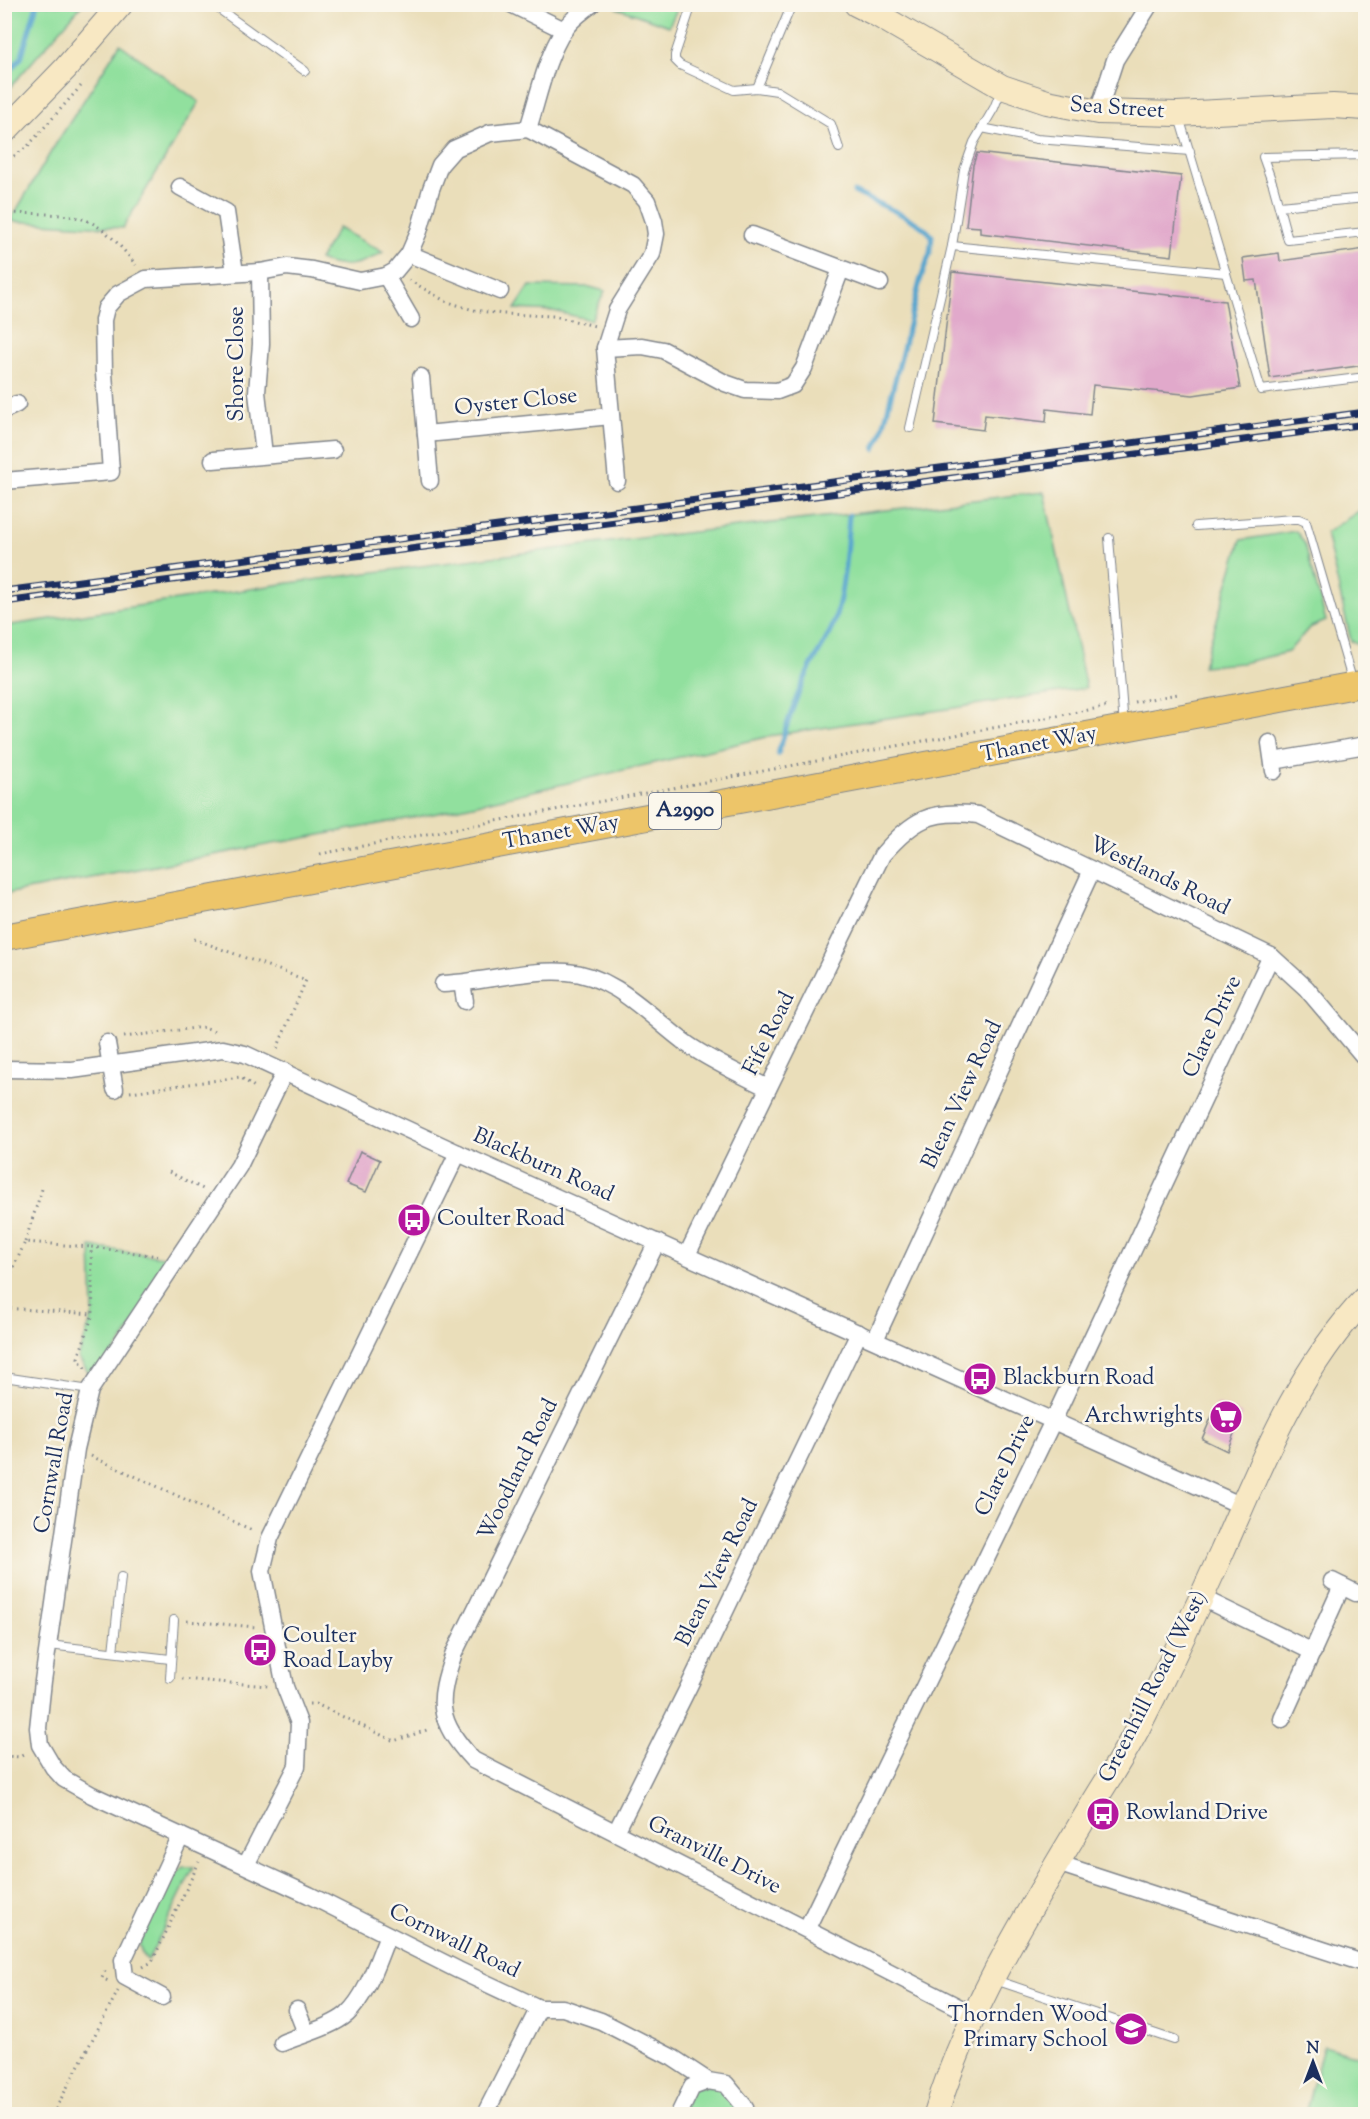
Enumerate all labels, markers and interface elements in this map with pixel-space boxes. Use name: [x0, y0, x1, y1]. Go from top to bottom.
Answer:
street label: Sea Street: [1068, 90, 1166, 128]
street label: Shore Close: [222, 306, 254, 422]
street label: Oyster Close: [453, 381, 579, 425]
street label: Thanet Way: [978, 718, 1100, 772]
road number: A2990: [649, 793, 721, 829]
street label: Thanet Way: [500, 807, 622, 859]
street label: Westlands Road: [1083, 829, 1235, 925]
street label: Clare Drive: [1175, 970, 1251, 1084]
street label: Fife Road: [736, 987, 804, 1081]
street label: Blean View Road: [915, 1015, 1011, 1175]
street label: Blackburn Road: [467, 1121, 619, 1211]
bus stop icon: Coulter Road: [396, 1202, 432, 1238]
place label: Coulter Road: [437, 1204, 565, 1236]
bus stop icon: Blackburn Road: [962, 1361, 998, 1397]
place label: Blackburn Road: [1003, 1363, 1154, 1395]
street label: Cornwall Road: [27, 1390, 83, 1536]
street label: Woodland Road: [471, 1394, 567, 1546]
supermarket icon: Archwrights: [1208, 1399, 1244, 1435]
place label: Archwrights: [1084, 1401, 1203, 1433]
street label: Clare Drive: [968, 1410, 1044, 1522]
street label: Blean View Road: [668, 1494, 768, 1652]
street label: Greenhill Road (West): [1092, 1585, 1216, 1789]
place label: Coulter Road Layby: [283, 1621, 393, 1678]
bus stop icon: Coulter Road Layby: [242, 1632, 278, 1668]
bus stop icon: Rowland Drive: [1085, 1796, 1121, 1832]
place label: Rowland Drive: [1126, 1798, 1268, 1830]
street label: Granville Drive: [641, 1809, 787, 1903]
street label: Cornwall Road: [383, 1896, 525, 1988]
place label: Thornden Wood Primary School: [948, 2000, 1108, 2057]
school or university icon: Thornden Wood Primary School: [1113, 2011, 1149, 2047]
north arrow: [1283, 2032, 1343, 2092]
text: N: [1307, 2038, 1320, 2061]

